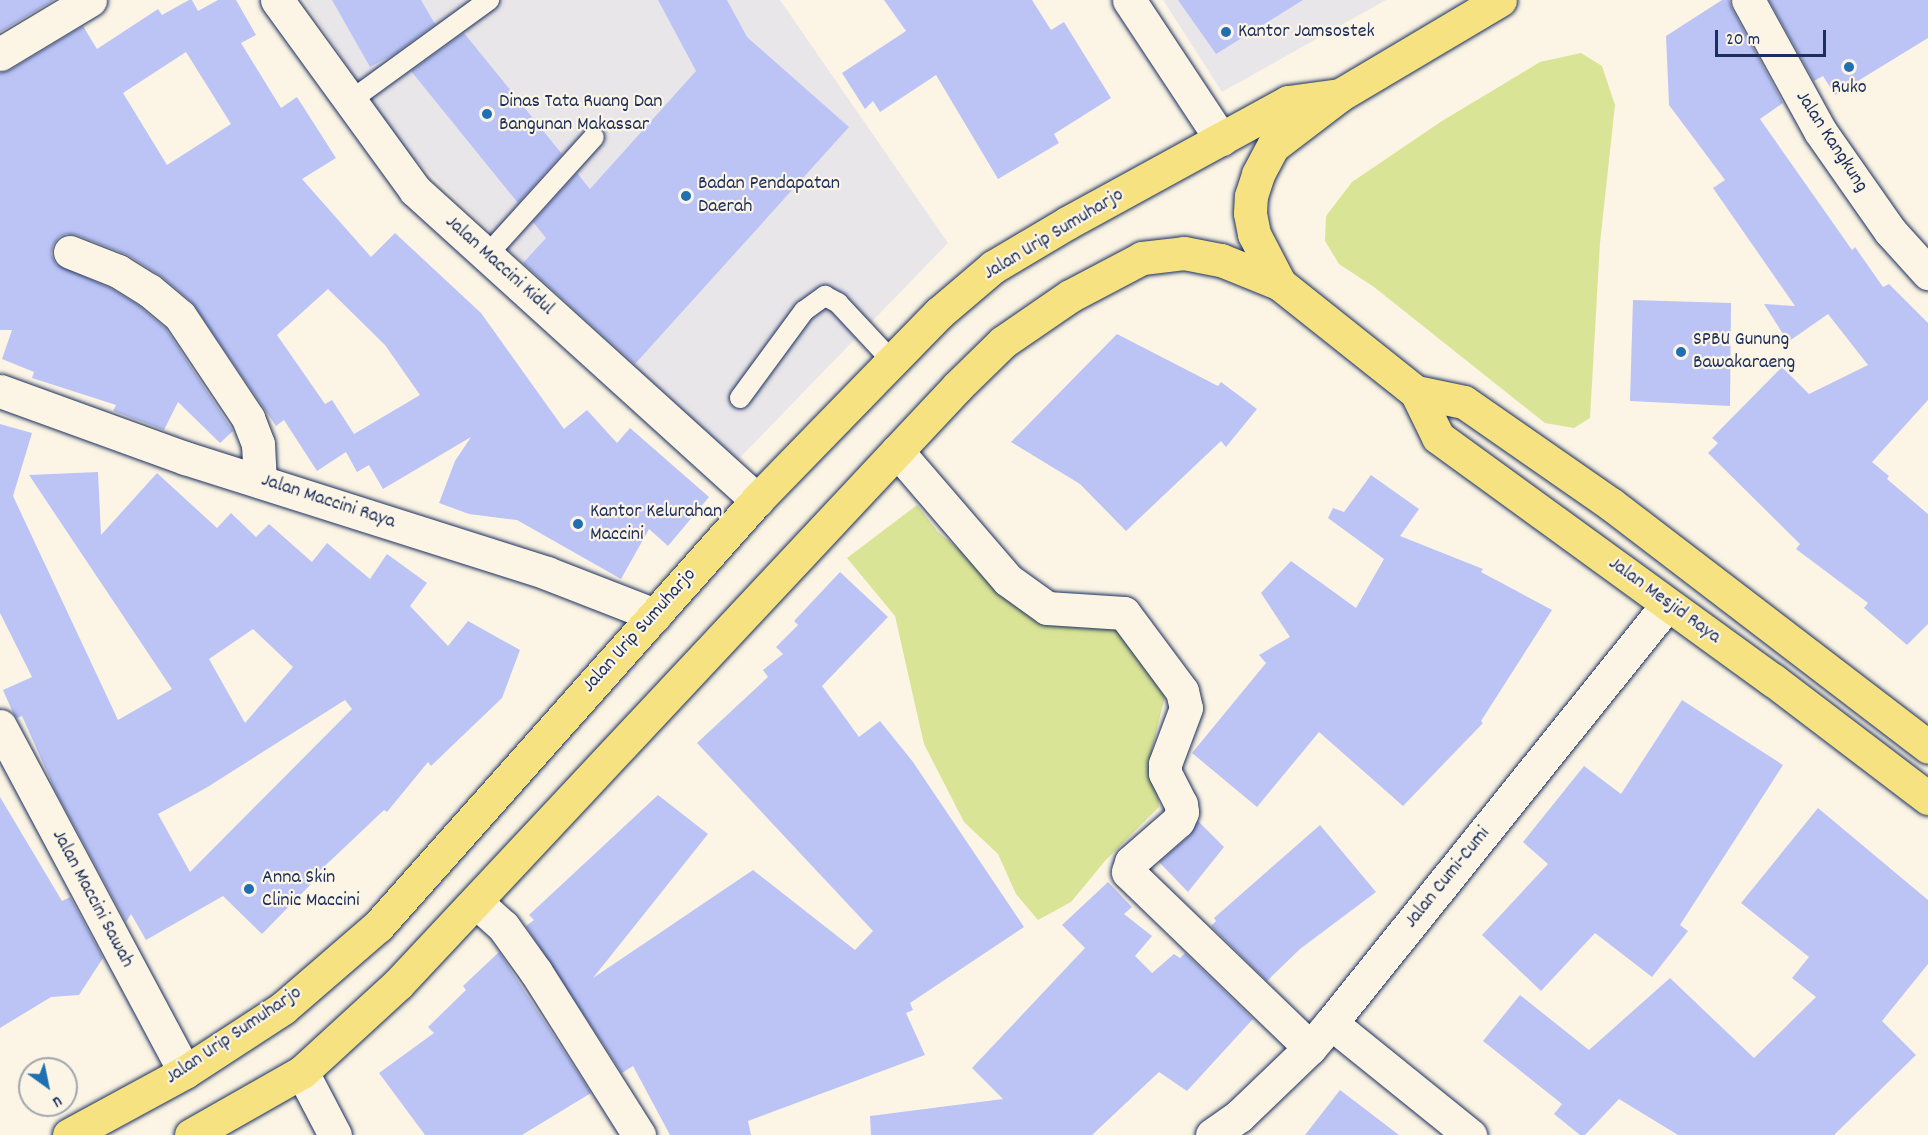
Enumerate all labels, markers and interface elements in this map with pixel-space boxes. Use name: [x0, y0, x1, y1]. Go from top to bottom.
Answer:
scale bar: [1718, 18, 1829, 56]
place label: Kantor Jamsostek: [1238, 20, 1375, 44]
marker: Kantor Jamsostek: [1219, 25, 1233, 39]
text: 20 m: [1726, 28, 1760, 53]
marker: Ruko: [1842, 60, 1856, 74]
place label: Ruko: [1831, 76, 1867, 100]
street label: Jalan Kangkung: [1789, 87, 1873, 197]
place label: Dinas Tata Ruang Dan Bangunan Makassar: [499, 90, 663, 137]
marker: Dinas Tata Ruang Dan Bangunan Makassar: [480, 107, 494, 121]
place label: Badan Pendapatan Daerah: [698, 172, 840, 219]
street label: Jalan Urip Sumuharjo: [980, 184, 1128, 286]
marker: Badan Pendapatan Daerah: [679, 189, 693, 203]
street label: Jalan Maccini Kidul: [439, 211, 559, 321]
place label: SPBU Gunung Bawakaraeng: [1693, 328, 1795, 375]
marker: SPBU Gunung Bawakaraeng: [1674, 345, 1688, 359]
street label: Jalan Maccini Raya: [258, 469, 398, 535]
place label: Kantor Kelurahan Maccini: [590, 500, 722, 547]
marker: Kantor Kelurahan Maccini: [571, 517, 585, 531]
street label: Jalan Mesjid Raya: [1603, 552, 1725, 650]
street label: Jalan Urip Sumuharjo: [578, 564, 702, 698]
street label: Jalan Cumi-Cumi: [1400, 823, 1496, 933]
street label: Jalan Maccini Sawah: [46, 826, 138, 972]
place label: Anna Skin Clinic Maccini: [262, 866, 360, 913]
marker: Anna Skin Clinic Maccini: [240, 880, 258, 898]
street label: Jalan Urip Sumuharjo: [161, 982, 307, 1090]
north arrow: [18, 1057, 78, 1117]
text: U: [47, 1089, 66, 1113]

